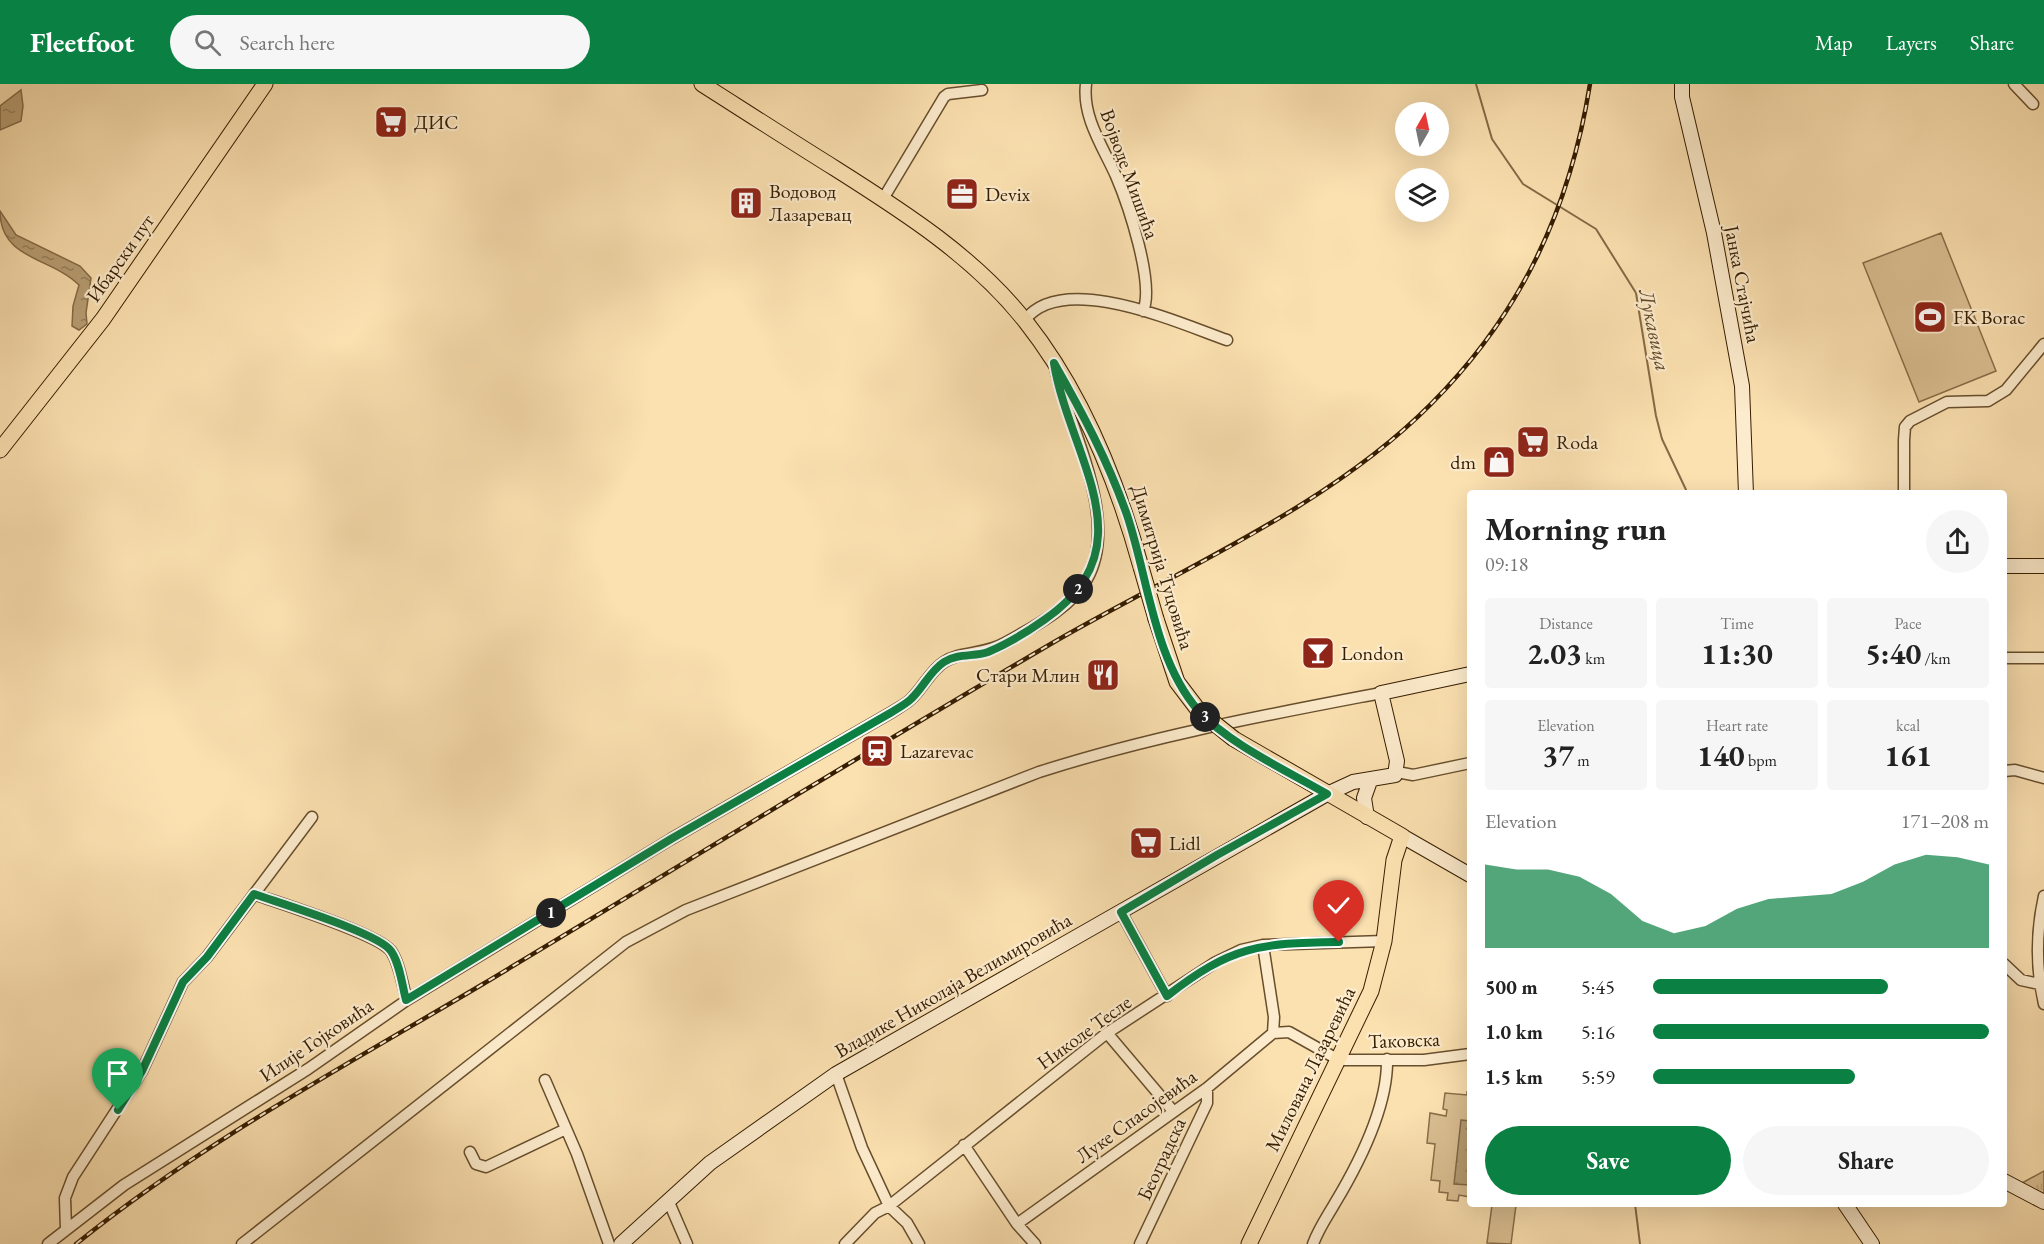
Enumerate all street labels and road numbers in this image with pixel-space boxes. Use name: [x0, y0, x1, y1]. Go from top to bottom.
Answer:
street label: Војводе Мишића: [1094, 106, 1166, 242]
street label: Ибарски пут: [80, 209, 160, 307]
street label: Јанка Стајчића: [1719, 221, 1767, 345]
street label: Димитрија Туцовића: [1126, 481, 1200, 653]
street label: Владике Николаја Велимировића: [830, 906, 1076, 1064]
street label: Милована Лазаревића: [1259, 982, 1361, 1156]
street label: Николе Тесле: [1032, 989, 1137, 1075]
street label: Илије Гојковића: [254, 992, 378, 1088]
street label: Таковска: [1368, 1026, 1440, 1054]
street label: Луке Спасојевића: [1070, 1063, 1202, 1169]
street label: Београдска: [1131, 1113, 1191, 1205]

